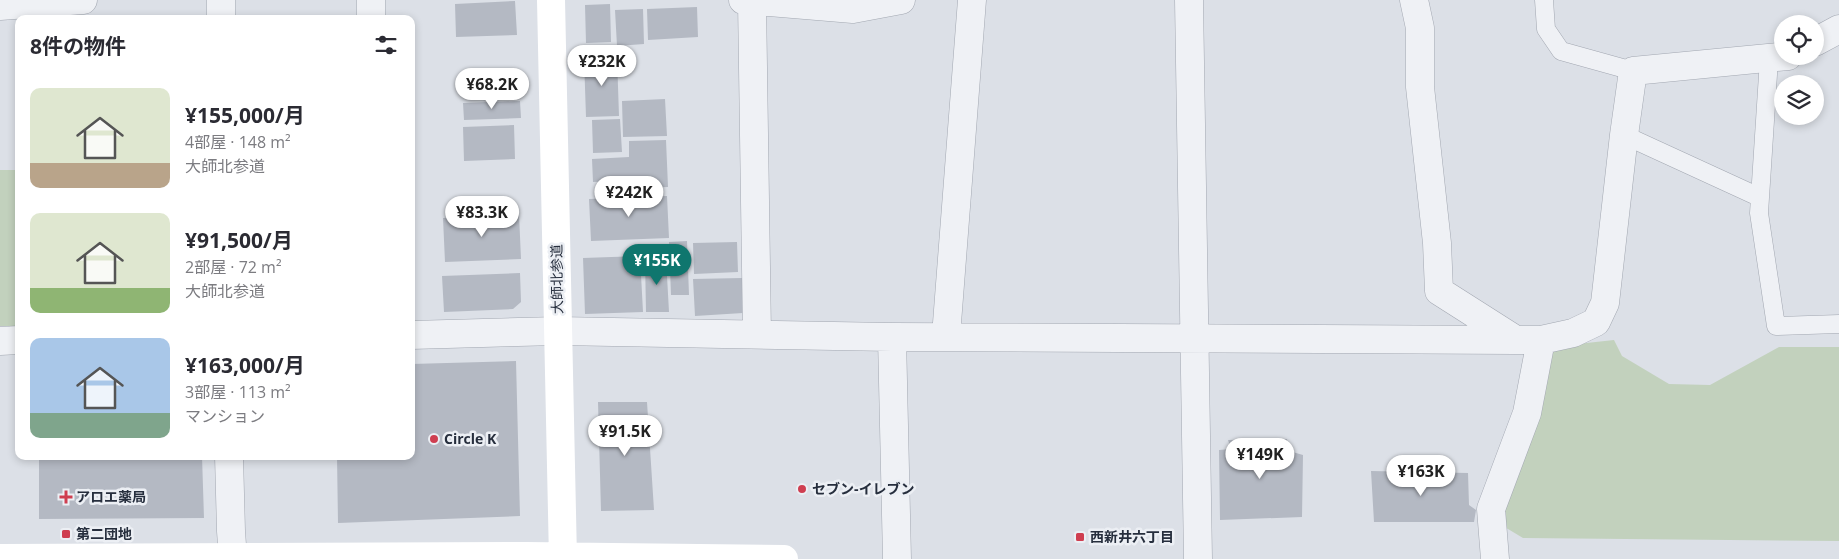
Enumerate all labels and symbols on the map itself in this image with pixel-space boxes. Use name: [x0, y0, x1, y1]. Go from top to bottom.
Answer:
pin: ¥232K: [567, 44, 637, 87]
pin: ¥68.2K: [451, 68, 533, 110]
pin: ¥242K: [594, 176, 664, 218]
pin: ¥83.3K: [441, 196, 523, 238]
street label: 大師北参道: [546, 244, 567, 314]
pin: ¥155K: [622, 244, 692, 286]
pin: ¥91.5K: [584, 414, 666, 457]
place label: Circle K: [444, 429, 497, 448]
marker: Circle K: [428, 433, 440, 445]
pin: ¥149K: [1225, 438, 1295, 480]
pin: ¥163K: [1386, 454, 1456, 497]
place label: セブン-イレブン: [812, 479, 915, 498]
marker: セブン-イレブン: [796, 483, 808, 495]
place label: アロエ薬局: [76, 487, 146, 506]
marker: アロエ薬局: [60, 491, 72, 503]
place label: 第二団地: [76, 524, 132, 543]
place label: 西新井六丁目: [1090, 527, 1174, 546]
marker: 第二団地: [60, 528, 72, 540]
marker: 西新井六丁目: [1074, 531, 1086, 543]

